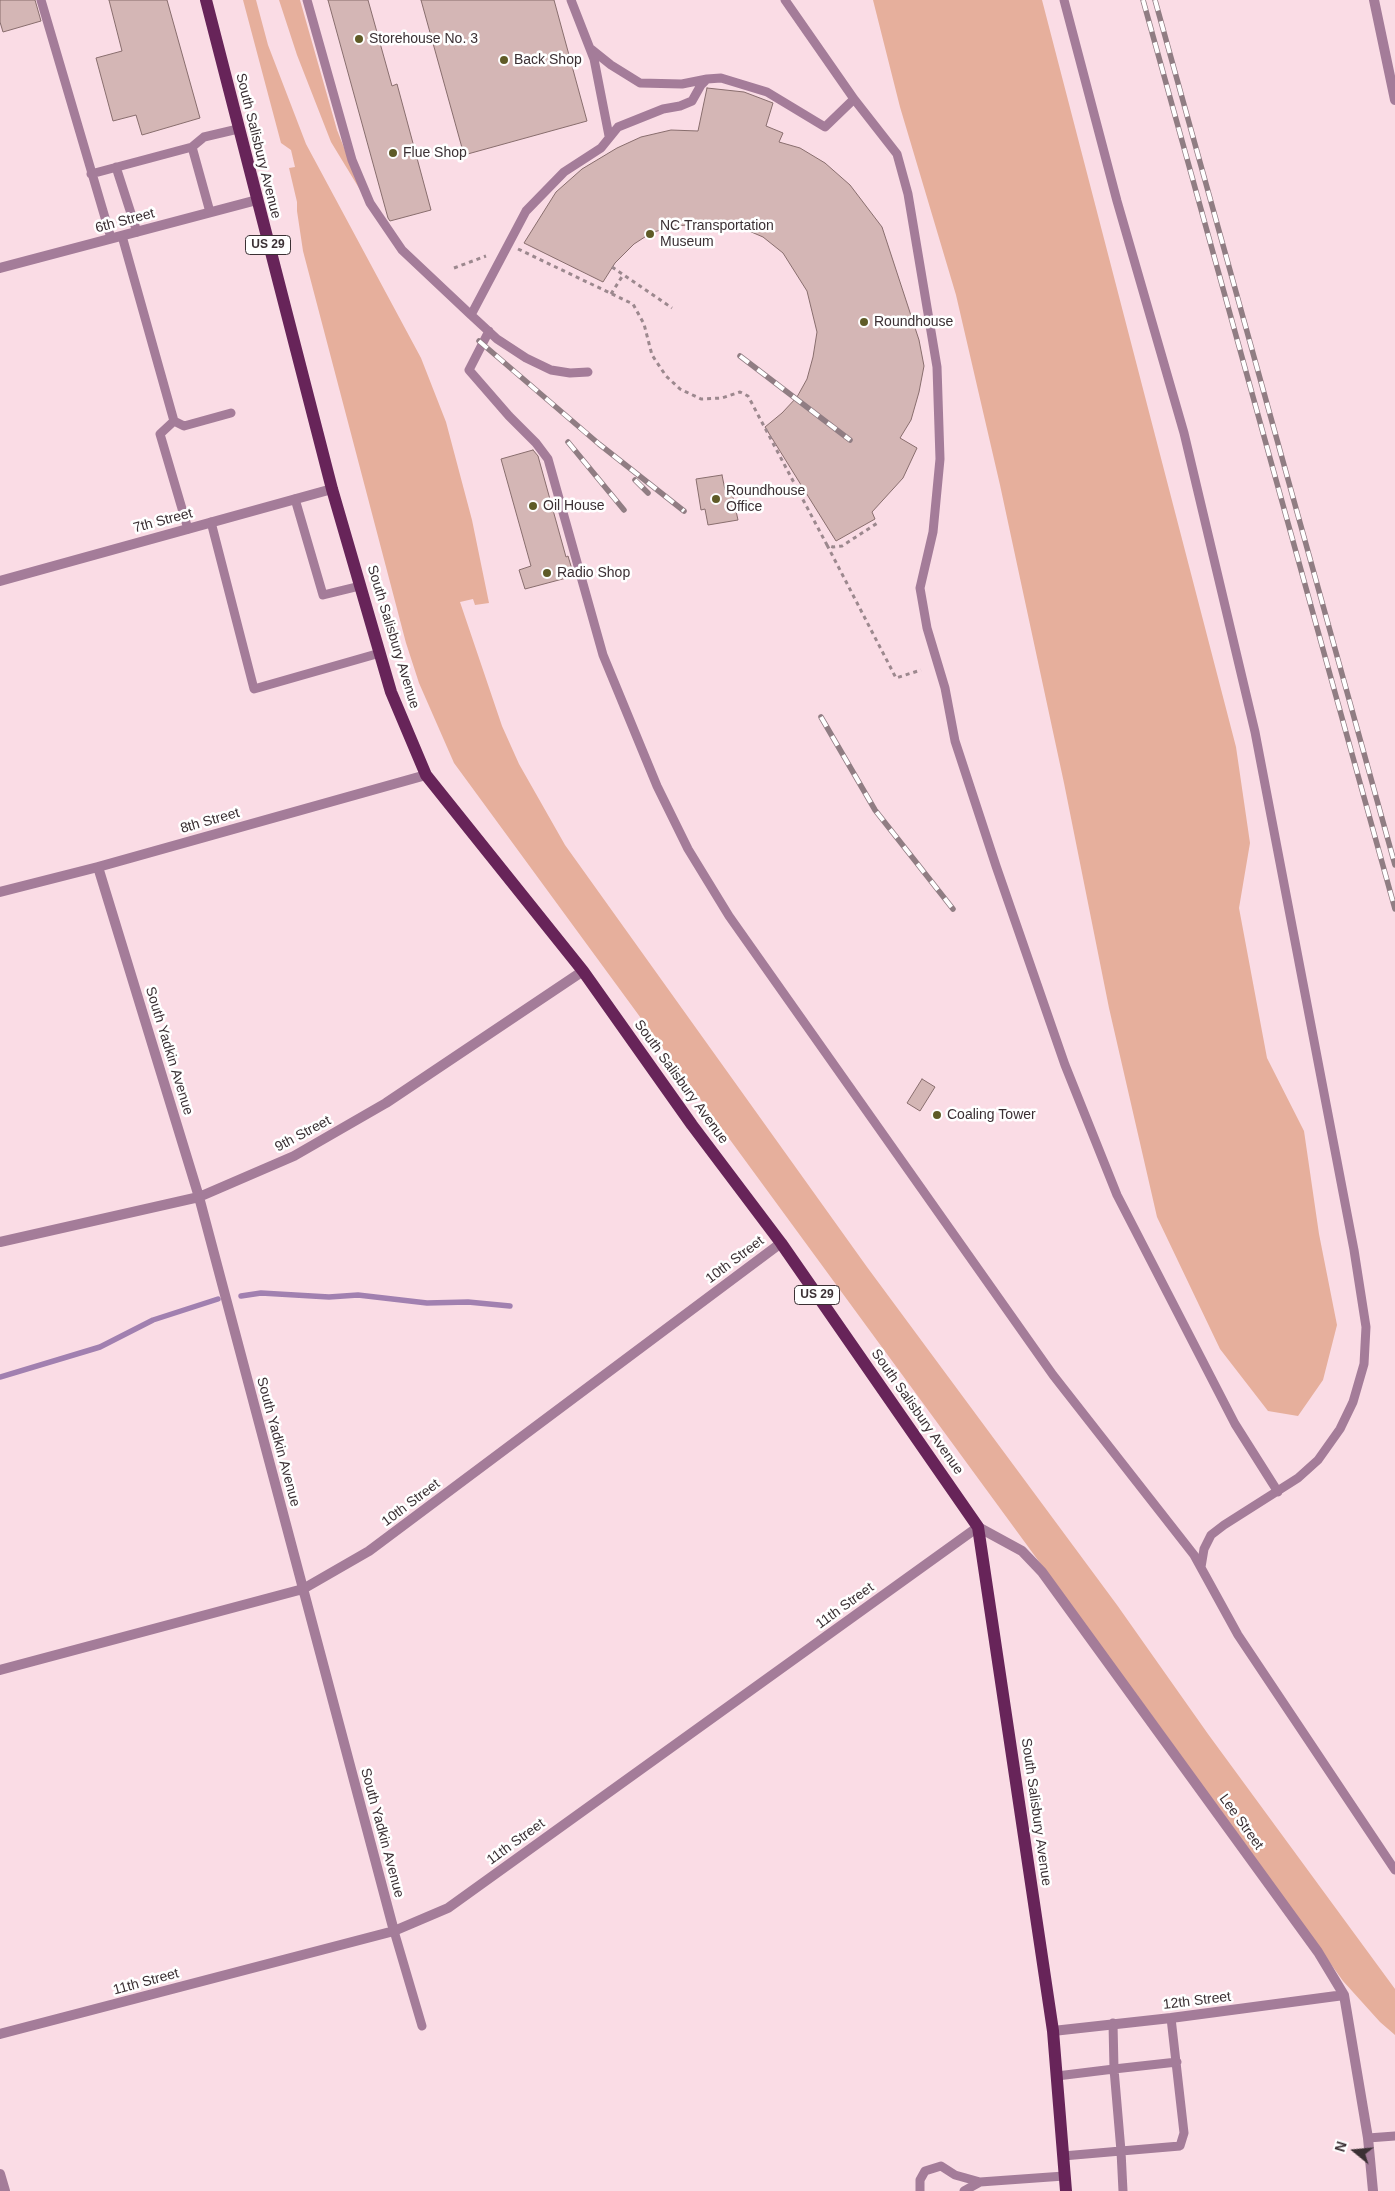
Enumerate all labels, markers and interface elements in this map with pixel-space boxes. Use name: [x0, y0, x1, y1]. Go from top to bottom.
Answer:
place label: Storehouse No. 3: [369, 31, 478, 47]
marker: Storehouse No. 3: [353, 33, 365, 45]
place label: Back Shop: [514, 52, 582, 68]
marker: Back Shop: [498, 54, 510, 66]
street label: South Salisbury Avenue: [232, 72, 284, 220]
place label: Flue Shop: [403, 145, 467, 161]
marker: Flue Shop: [387, 147, 399, 159]
street label: 6th Street: [94, 205, 156, 237]
place label: NC Transportation Museum: [660, 218, 774, 250]
marker: NC Transportation Museum: [644, 228, 656, 240]
road number: US 29: [246, 236, 290, 254]
place label: Roundhouse: [874, 314, 953, 330]
marker: Roundhouse: [858, 316, 870, 328]
place label: Roundhouse Office: [726, 483, 805, 516]
marker: Roundhouse Office: [710, 493, 722, 505]
place label: Oil House: [543, 498, 604, 514]
marker: Oil House: [527, 500, 539, 512]
street label: 7th Street: [132, 505, 194, 537]
street label: South Salisbury Avenue: [363, 563, 423, 711]
place label: Radio Shop: [557, 565, 630, 581]
marker: Radio Shop: [541, 567, 553, 579]
street label: 8th Street: [179, 805, 241, 837]
street label: South Yadkin Avenue: [141, 985, 197, 1117]
street label: South Salisbury Avenue: [630, 1017, 732, 1147]
place label: Coaling Tower: [947, 1107, 1036, 1123]
marker: Coaling Tower: [931, 1109, 943, 1121]
street label: 9th Street: [272, 1112, 334, 1156]
street label: 10th Street: [703, 1233, 767, 1287]
road number: US 29: [794, 1286, 840, 1304]
street label: South Salisbury Avenue: [867, 1346, 967, 1478]
street label: South Yadkin Avenue: [253, 1375, 303, 1509]
street label: 10th Street: [379, 1476, 443, 1530]
street label: 11th Street: [813, 1579, 877, 1633]
street label: South Salisbury Avenue: [1017, 1737, 1055, 1887]
street label: South Yadkin Avenue: [357, 1766, 407, 1900]
street label: Lee Street: [1215, 1791, 1267, 1853]
street label: 11th Street: [484, 1815, 548, 1869]
street label: 11th Street: [111, 1965, 181, 1999]
street label: 12th Street: [1162, 1988, 1232, 2014]
north arrow: [1330, 2126, 1380, 2176]
text: N: [1332, 2139, 1350, 2154]

